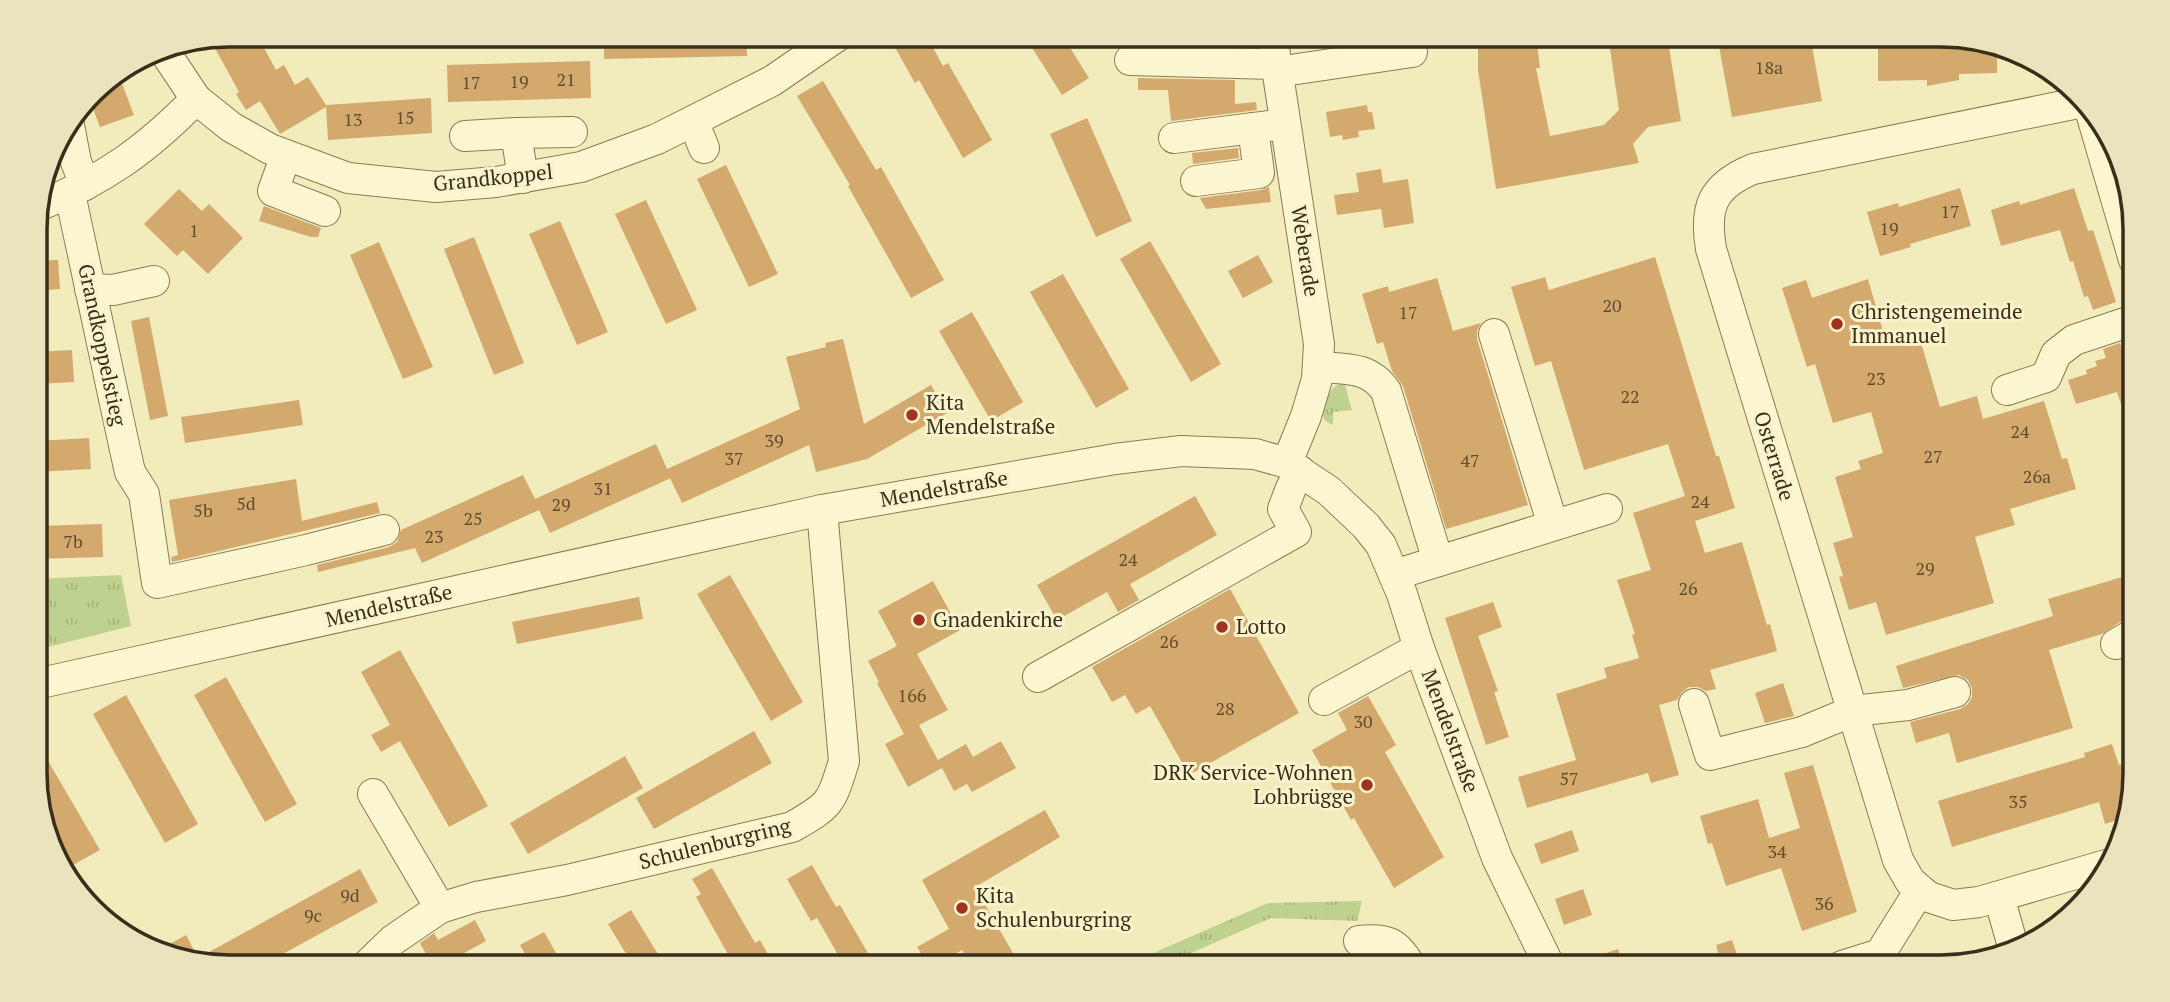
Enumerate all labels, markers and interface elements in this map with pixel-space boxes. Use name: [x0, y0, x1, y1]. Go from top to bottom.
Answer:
house number: 18a: [1755, 55, 1783, 79]
house number: 21: [556, 67, 576, 91]
house number: 19: [509, 69, 529, 93]
house number: 17: [461, 70, 481, 94]
house number: 15: [395, 105, 415, 129]
house number: 13: [343, 107, 363, 131]
street label: Grandkoppel: [432, 157, 554, 197]
house number: 17: [1940, 199, 1960, 223]
street label: Weberade: [1285, 203, 1327, 298]
house number: 19: [1879, 216, 1899, 240]
house number: 1: [189, 218, 199, 242]
street label: Grandkoppelstieg: [72, 261, 134, 429]
house number: 20: [1602, 293, 1622, 317]
place label: Christengemeinde Immanuel: [1851, 297, 2022, 349]
house number: 17: [1398, 300, 1418, 324]
marker: Christengemeinde Immanuel: [1829, 316, 1845, 332]
house number: 23: [1866, 366, 1886, 390]
house number: 22: [1620, 384, 1640, 408]
place label: Kita Mendelstraße: [926, 388, 1055, 440]
marker: Kita Mendelstraße: [904, 407, 920, 423]
street label: Osterrade: [1748, 408, 1802, 504]
house number: 24: [2010, 419, 2030, 443]
house number: 39: [764, 428, 784, 452]
house number: 27: [1923, 444, 1943, 468]
house number: 37: [724, 446, 744, 470]
house number: 47: [1460, 448, 1480, 472]
street label: Mendelstraße: [878, 463, 1010, 513]
house number: 26a: [2023, 464, 2051, 488]
house number: 31: [593, 476, 613, 500]
house number: 24: [1690, 489, 1710, 513]
house number: 5d: [236, 491, 256, 515]
house number: 29: [551, 492, 571, 516]
house number: 5b: [193, 498, 213, 522]
house number: 25: [463, 506, 483, 530]
house number: 23: [424, 524, 444, 548]
house number: 7b: [63, 529, 83, 553]
house number: 24: [1118, 547, 1138, 571]
house number: 29: [1915, 556, 1935, 580]
house number: 26: [1678, 576, 1698, 600]
street label: Mendelstraße: [323, 577, 455, 633]
place label: Gnadenkirche: [933, 605, 1063, 633]
marker: Gnadenkirche: [911, 612, 927, 628]
place label: Lotto: [1236, 612, 1286, 640]
marker: Lotto: [1214, 619, 1230, 635]
house number: 26: [1159, 629, 1179, 653]
street label: Mendelstraße: [1416, 665, 1486, 796]
house number: 166: [898, 683, 927, 707]
house number: 28: [1215, 696, 1235, 720]
house number: 30: [1353, 709, 1373, 733]
place label: DRK Service-Wohnen Lohbrügge: [1153, 758, 1354, 810]
house number: 57: [1559, 766, 1579, 790]
marker: DRK Service-Wohnen Lohbrügge: [1359, 777, 1375, 793]
house number: 35: [2008, 789, 2028, 813]
street label: Schulenburgring: [636, 810, 794, 875]
house number: 34: [1767, 839, 1787, 863]
place label: Kita Schulenburgring: [976, 881, 1132, 933]
house number: 9d: [340, 883, 360, 907]
house number: 36: [1814, 891, 1834, 915]
marker: Kita Schulenburgring: [954, 900, 970, 916]
house number: 9c: [304, 903, 322, 927]

